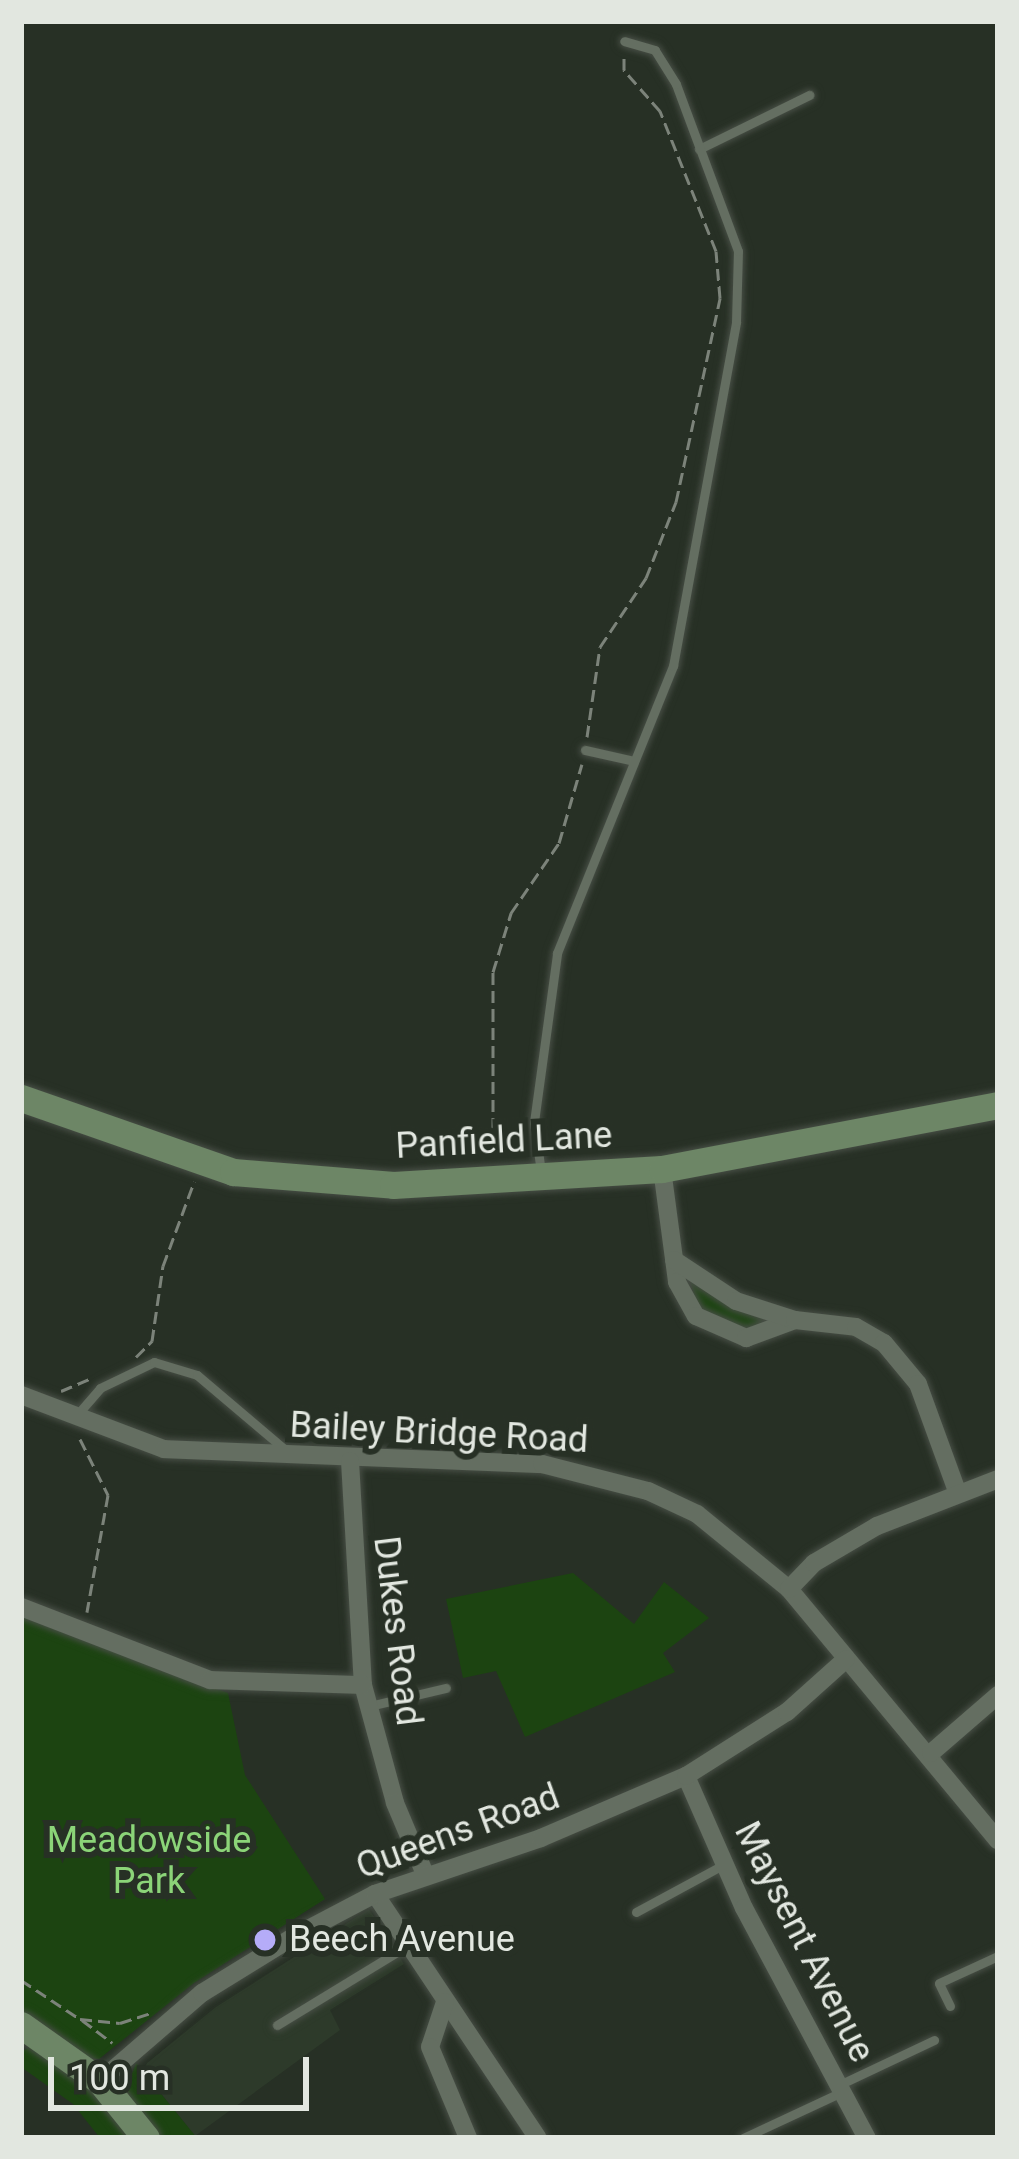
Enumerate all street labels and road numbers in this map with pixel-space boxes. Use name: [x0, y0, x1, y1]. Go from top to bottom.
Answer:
street label: Panfield Lane: [395, 1114, 613, 1168]
street label: Bailey Bridge Road: [289, 1404, 589, 1462]
street label: Dukes Road: [364, 1534, 430, 1728]
street label: Queens Road: [351, 1775, 565, 1889]
street label: Maysent Avenue: [725, 1815, 883, 2069]

